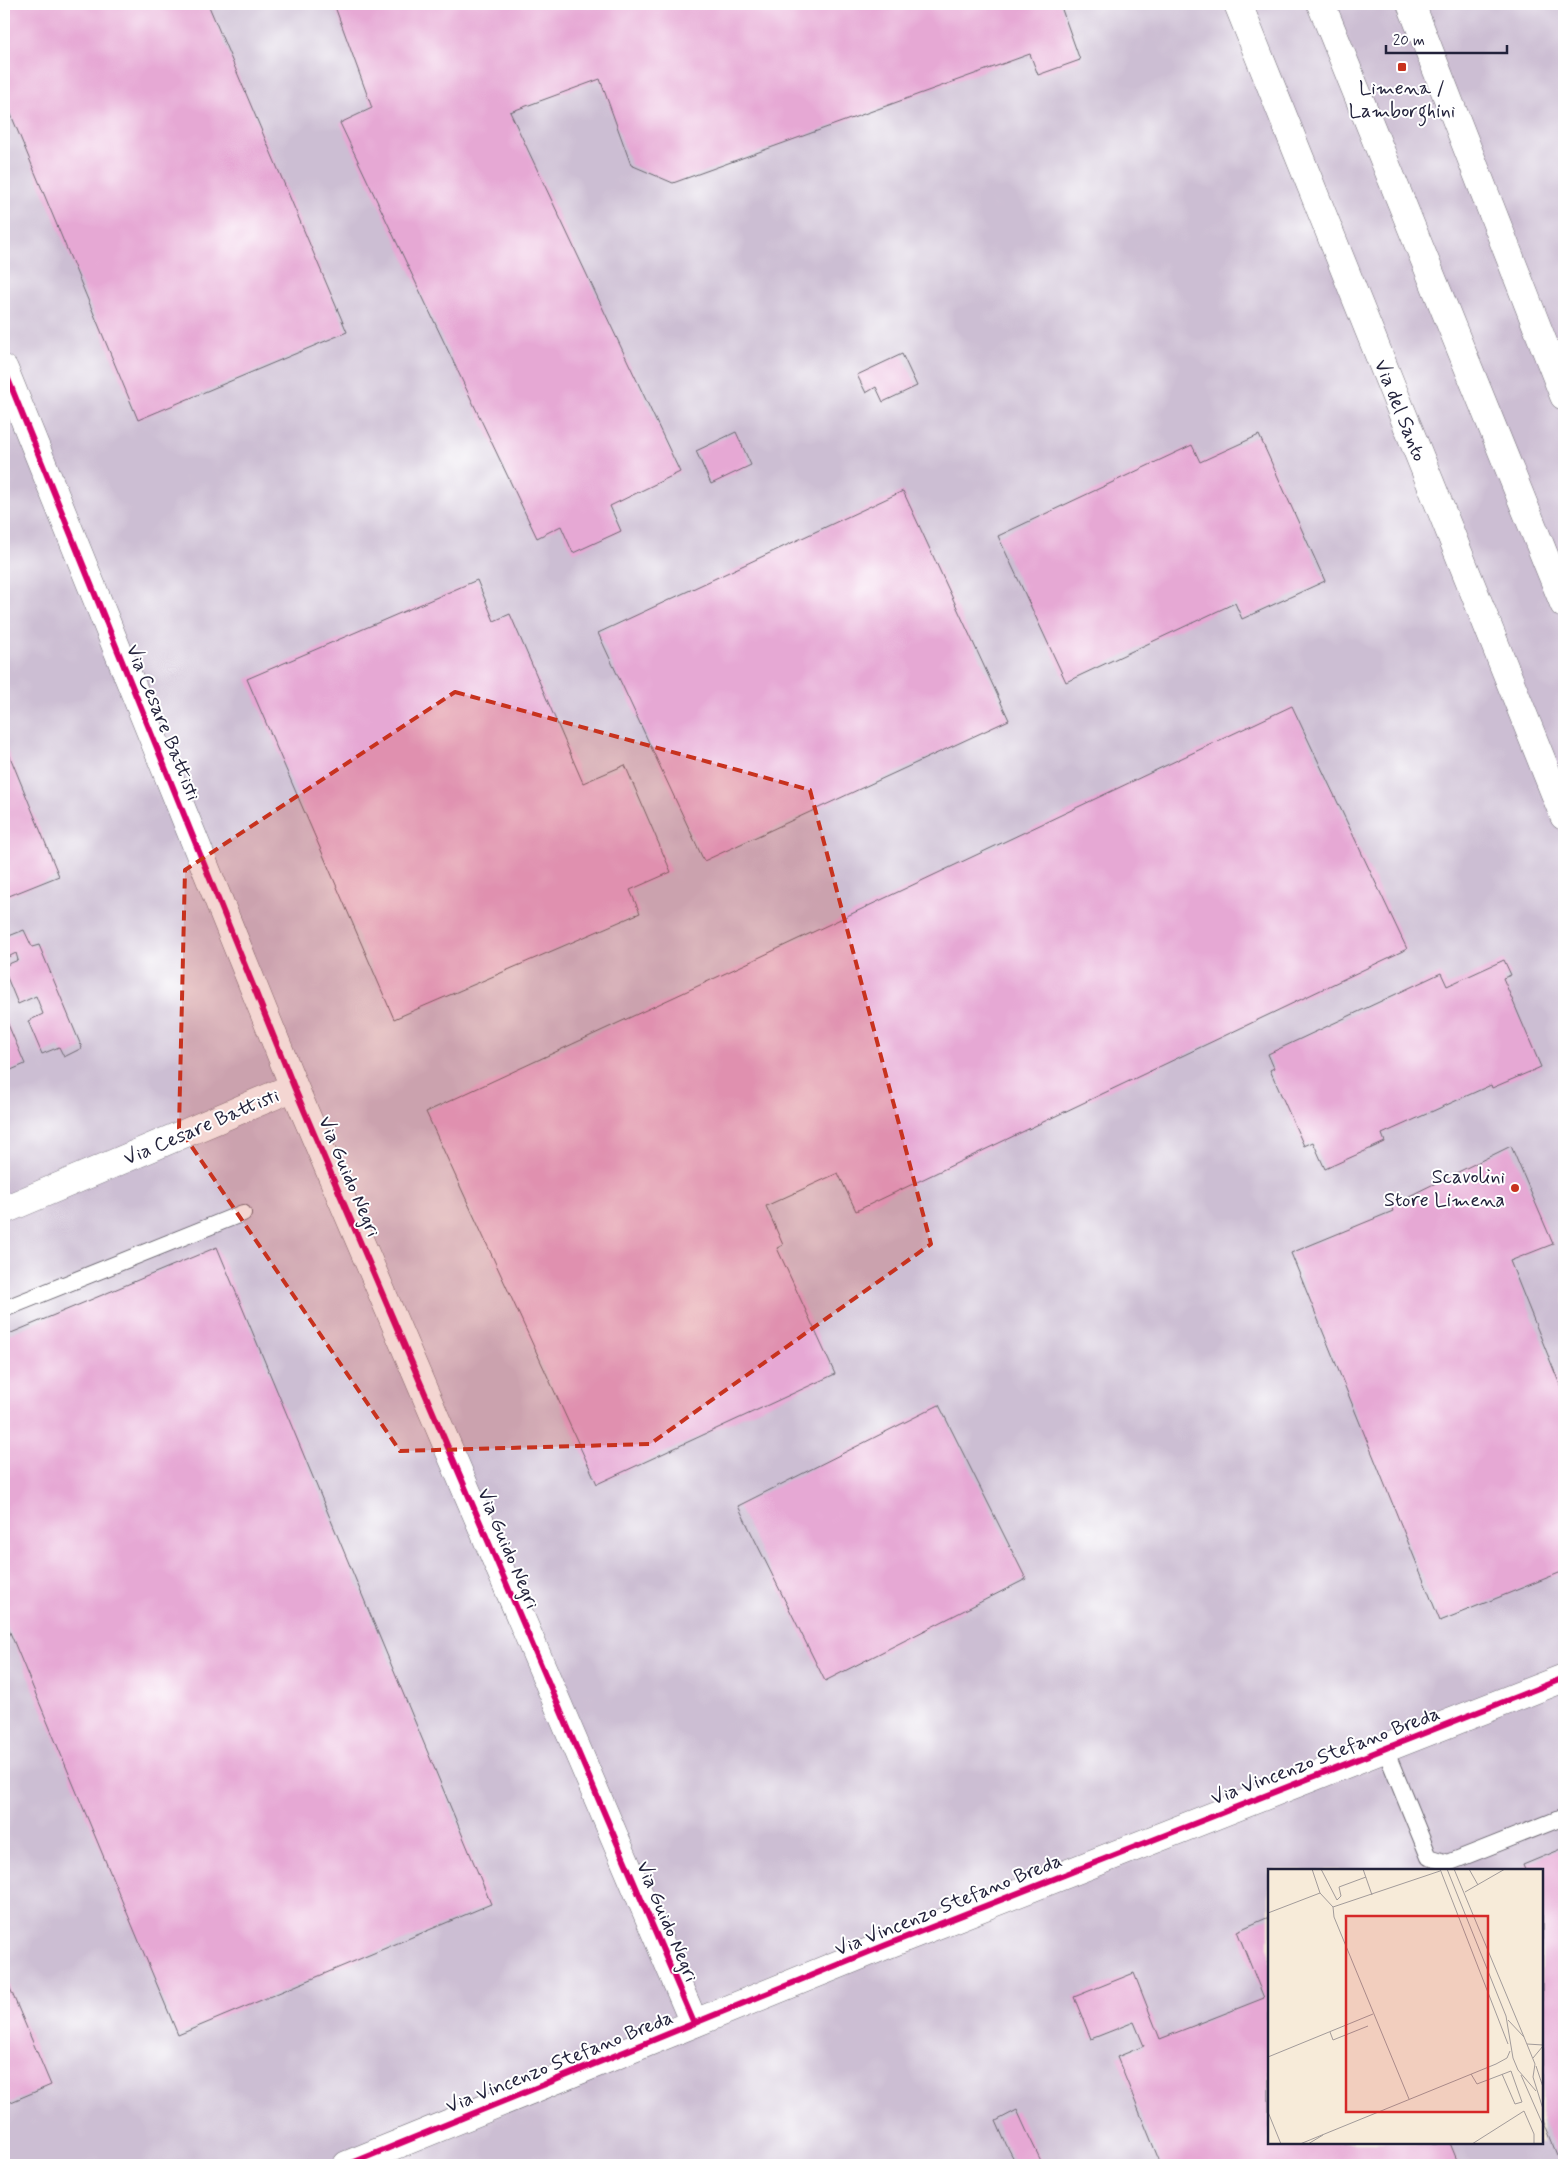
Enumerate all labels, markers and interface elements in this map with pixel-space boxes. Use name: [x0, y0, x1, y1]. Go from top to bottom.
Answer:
scale bar: [1386, 22, 1507, 54]
text: 20 m: [1393, 31, 1425, 51]
marker: Limena / Lamborghini: [1396, 61, 1408, 73]
place label: Limena / Lamborghini: [1349, 75, 1455, 127]
street label: Via del Santo: [1367, 356, 1432, 466]
street label: Via Cesare Battisti: [119, 640, 206, 805]
street label: Via Cesare Battisti: [120, 1082, 284, 1172]
street label: Via Guido Negri: [311, 1112, 386, 1241]
place label: Scavolini Store Limena: [1384, 1164, 1505, 1214]
marker: Scavolini Store Limena: [1509, 1182, 1521, 1194]
street label: Via Guido Negri: [470, 1484, 545, 1613]
street label: Via Vincenzo Stefano Breda: [1207, 1700, 1444, 1813]
street label: Via Vincenzo Stefano Breda: [831, 1847, 1066, 1963]
street label: Via Guido Negri: [629, 1857, 704, 1986]
inset map: [1268, 1869, 1543, 2144]
street label: Via Vincenzo Stefano Breda: [442, 2004, 677, 2120]

